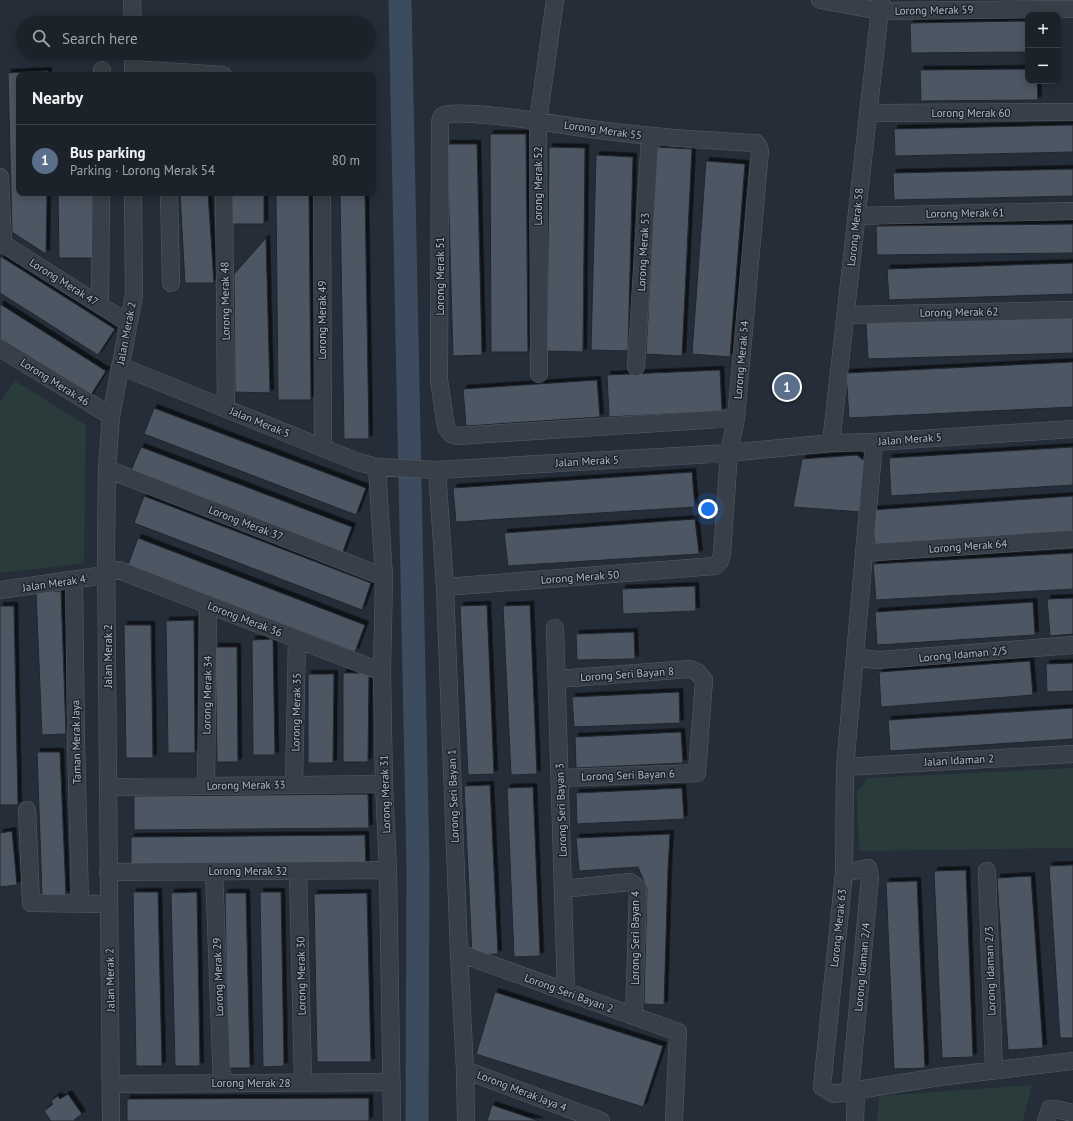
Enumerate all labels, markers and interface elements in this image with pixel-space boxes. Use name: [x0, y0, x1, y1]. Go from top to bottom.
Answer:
street label: Lorong Merak 59: [894, 2, 974, 18]
map controls: [1025, 12, 1061, 84]
button: +: [1025, 12, 1061, 48]
search box: [16, 16, 376, 60]
icon: search: [30, 27, 52, 49]
text: Search here: [62, 29, 138, 48]
button: −: [1025, 48, 1061, 84]
text: Nearby: [32, 87, 83, 109]
street label: Lorong Merak 60: [932, 106, 1010, 120]
street label: Lorong Merak 55: [563, 118, 643, 142]
text: Bus parking: [70, 143, 145, 162]
street label: Lorong Merak 52: [531, 147, 545, 225]
text: 1: [41, 152, 49, 169]
text: 80 m: [332, 152, 360, 169]
text: Parking · Lorong Merak 54: [70, 162, 215, 179]
street label: Lorong Merak 58: [844, 187, 866, 267]
street label: Lorong Merak 61: [925, 205, 1005, 221]
street label: Lorong Merak 53: [634, 212, 652, 292]
street label: Lorong Merak 51: [433, 237, 447, 315]
street label: Lorong Merak 47: [27, 255, 101, 309]
street label: Lorong Merak 48: [217, 261, 233, 341]
street label: Lorong Merak 49: [315, 281, 329, 359]
street label: Jalan Merak 2: [113, 300, 139, 367]
street label: Lorong Merak 62: [919, 304, 999, 320]
street label: Lorong Merak 54: [731, 320, 751, 400]
street label: Lorong Merak 46: [18, 355, 92, 409]
pin: 1: [774, 372, 800, 402]
street label: Jalan Merak 5: [227, 403, 292, 440]
street label: Jalan Merak 5: [877, 430, 942, 448]
street label: Jalan Merak 5: [554, 452, 619, 470]
your location: [698, 499, 718, 519]
street label: Lorong Merak 37: [207, 502, 285, 544]
street label: Lorong Merak 64: [928, 536, 1008, 556]
street label: Lorong Merak 50: [540, 567, 620, 587]
street label: Jalan Merak 4: [21, 572, 86, 594]
street label: Lorong Merak 36: [206, 598, 284, 640]
street label: Jalan Merak 2: [101, 624, 115, 689]
street label: Lorong Idaman 2/5: [918, 643, 1008, 665]
street label: Lorong Merak 34: [199, 655, 215, 735]
street label: Lorong Seri Bayan 8: [580, 664, 674, 684]
street label: Lorong Merak 35: [288, 672, 304, 752]
street label: Taman Merak Jaya: [68, 700, 84, 784]
street label: Lorong Seri Bayan 1: [444, 749, 462, 843]
street label: Jalan Idaman 2: [923, 751, 994, 769]
street label: Lorong Merak 31: [377, 754, 393, 834]
street label: Lorong Seri Bayan 3: [552, 763, 570, 857]
street label: Lorong Seri Bayan 6: [581, 766, 675, 784]
street label: Lorong Merak 33: [206, 777, 286, 793]
street label: Lorong Merak 32: [209, 864, 287, 878]
street label: Lorong Merak 63: [827, 888, 849, 968]
street label: Lorong Seri Bayan 4: [628, 891, 642, 985]
street label: Lorong Idaman 2/4: [851, 922, 873, 1012]
street label: Lorong Idaman 2/3: [981, 926, 999, 1016]
street label: Lorong Merak 30: [293, 936, 309, 1016]
street label: Lorong Merak 29: [210, 937, 226, 1017]
street label: Jalan Merak 2: [102, 948, 118, 1013]
street label: Lorong Seri Bayan 2: [522, 970, 616, 1016]
street label: Lorong Merak Jaya 4: [475, 1067, 569, 1115]
street label: Lorong Merak 28: [212, 1076, 290, 1090]

